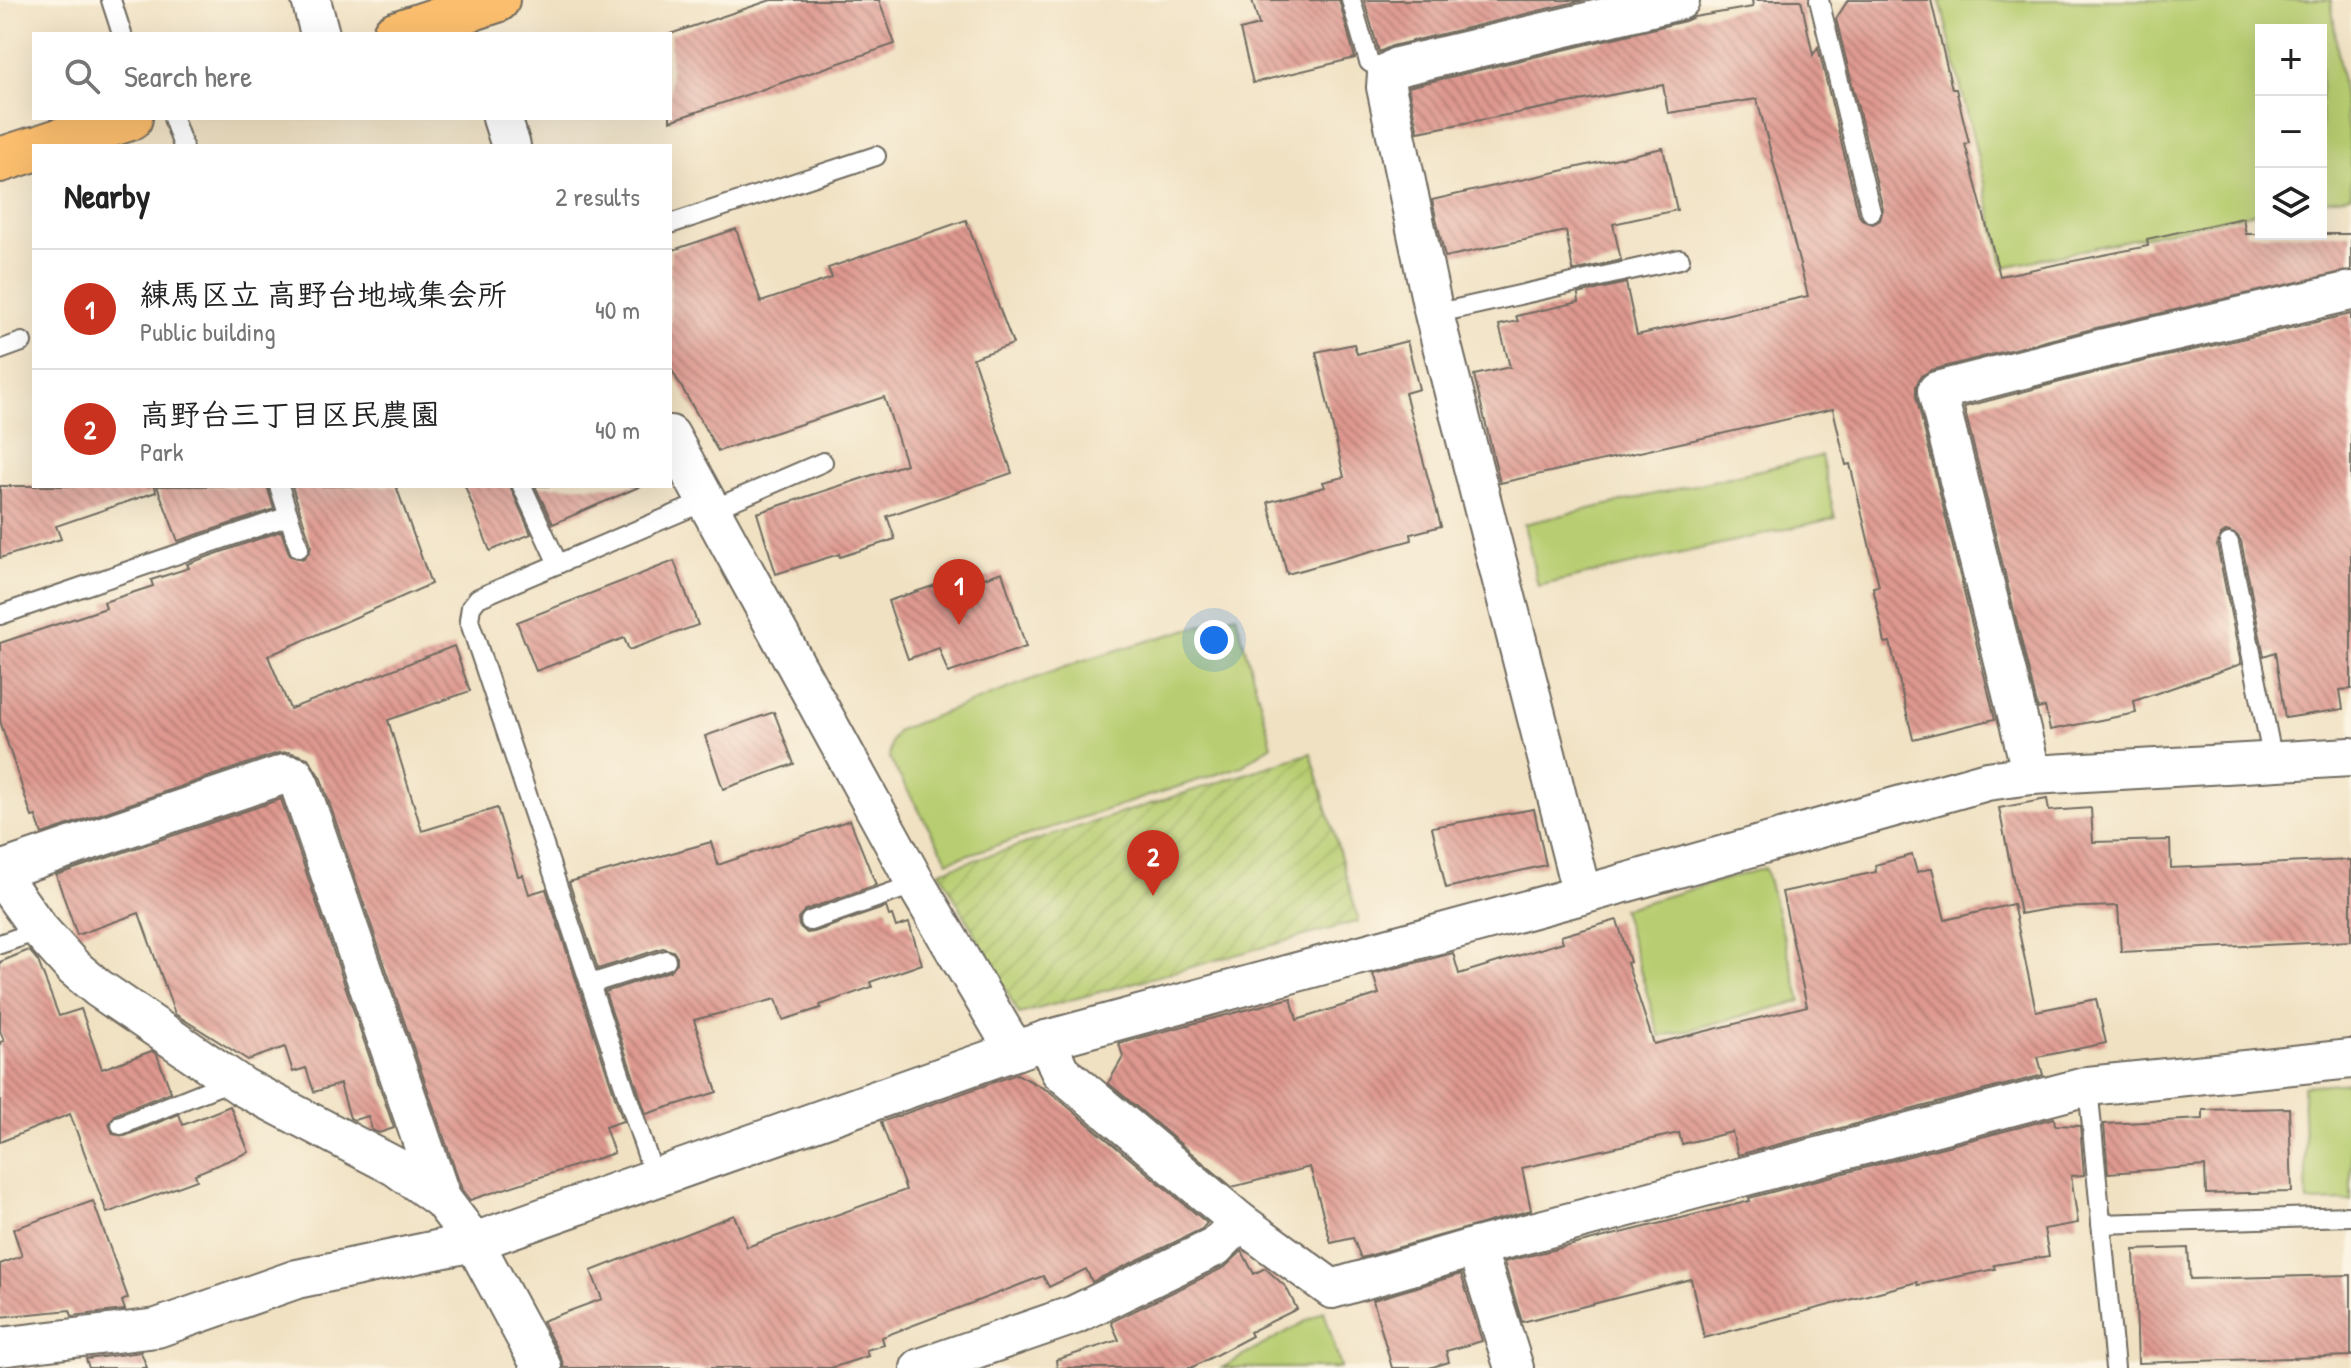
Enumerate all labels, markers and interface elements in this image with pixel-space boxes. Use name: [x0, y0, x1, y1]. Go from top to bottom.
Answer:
map controls: [2255, 24, 2327, 240]
button: +: [2255, 24, 2327, 96]
search box: [32, 32, 672, 120]
icon: search: [60, 54, 104, 98]
text: Search here: [124, 56, 252, 96]
button: −: [2255, 96, 2327, 168]
button: layers: [2255, 168, 2327, 240]
text: Nearby: [64, 173, 150, 219]
text: 2 results: [555, 179, 640, 214]
text: 練馬区立 高野台地域集会所: [140, 274, 507, 314]
text: 1: [85, 292, 95, 327]
text: 40 m: [595, 292, 640, 327]
text: Public building: [140, 314, 276, 349]
text: 高野台三丁目区民農園: [140, 394, 440, 434]
text: 2: [84, 412, 96, 447]
text: 40 m: [595, 412, 640, 447]
text: Park: [140, 434, 184, 469]
pin: 1: [933, 559, 985, 625]
your location: [1194, 620, 1234, 660]
pin: 2: [1127, 830, 1179, 896]

